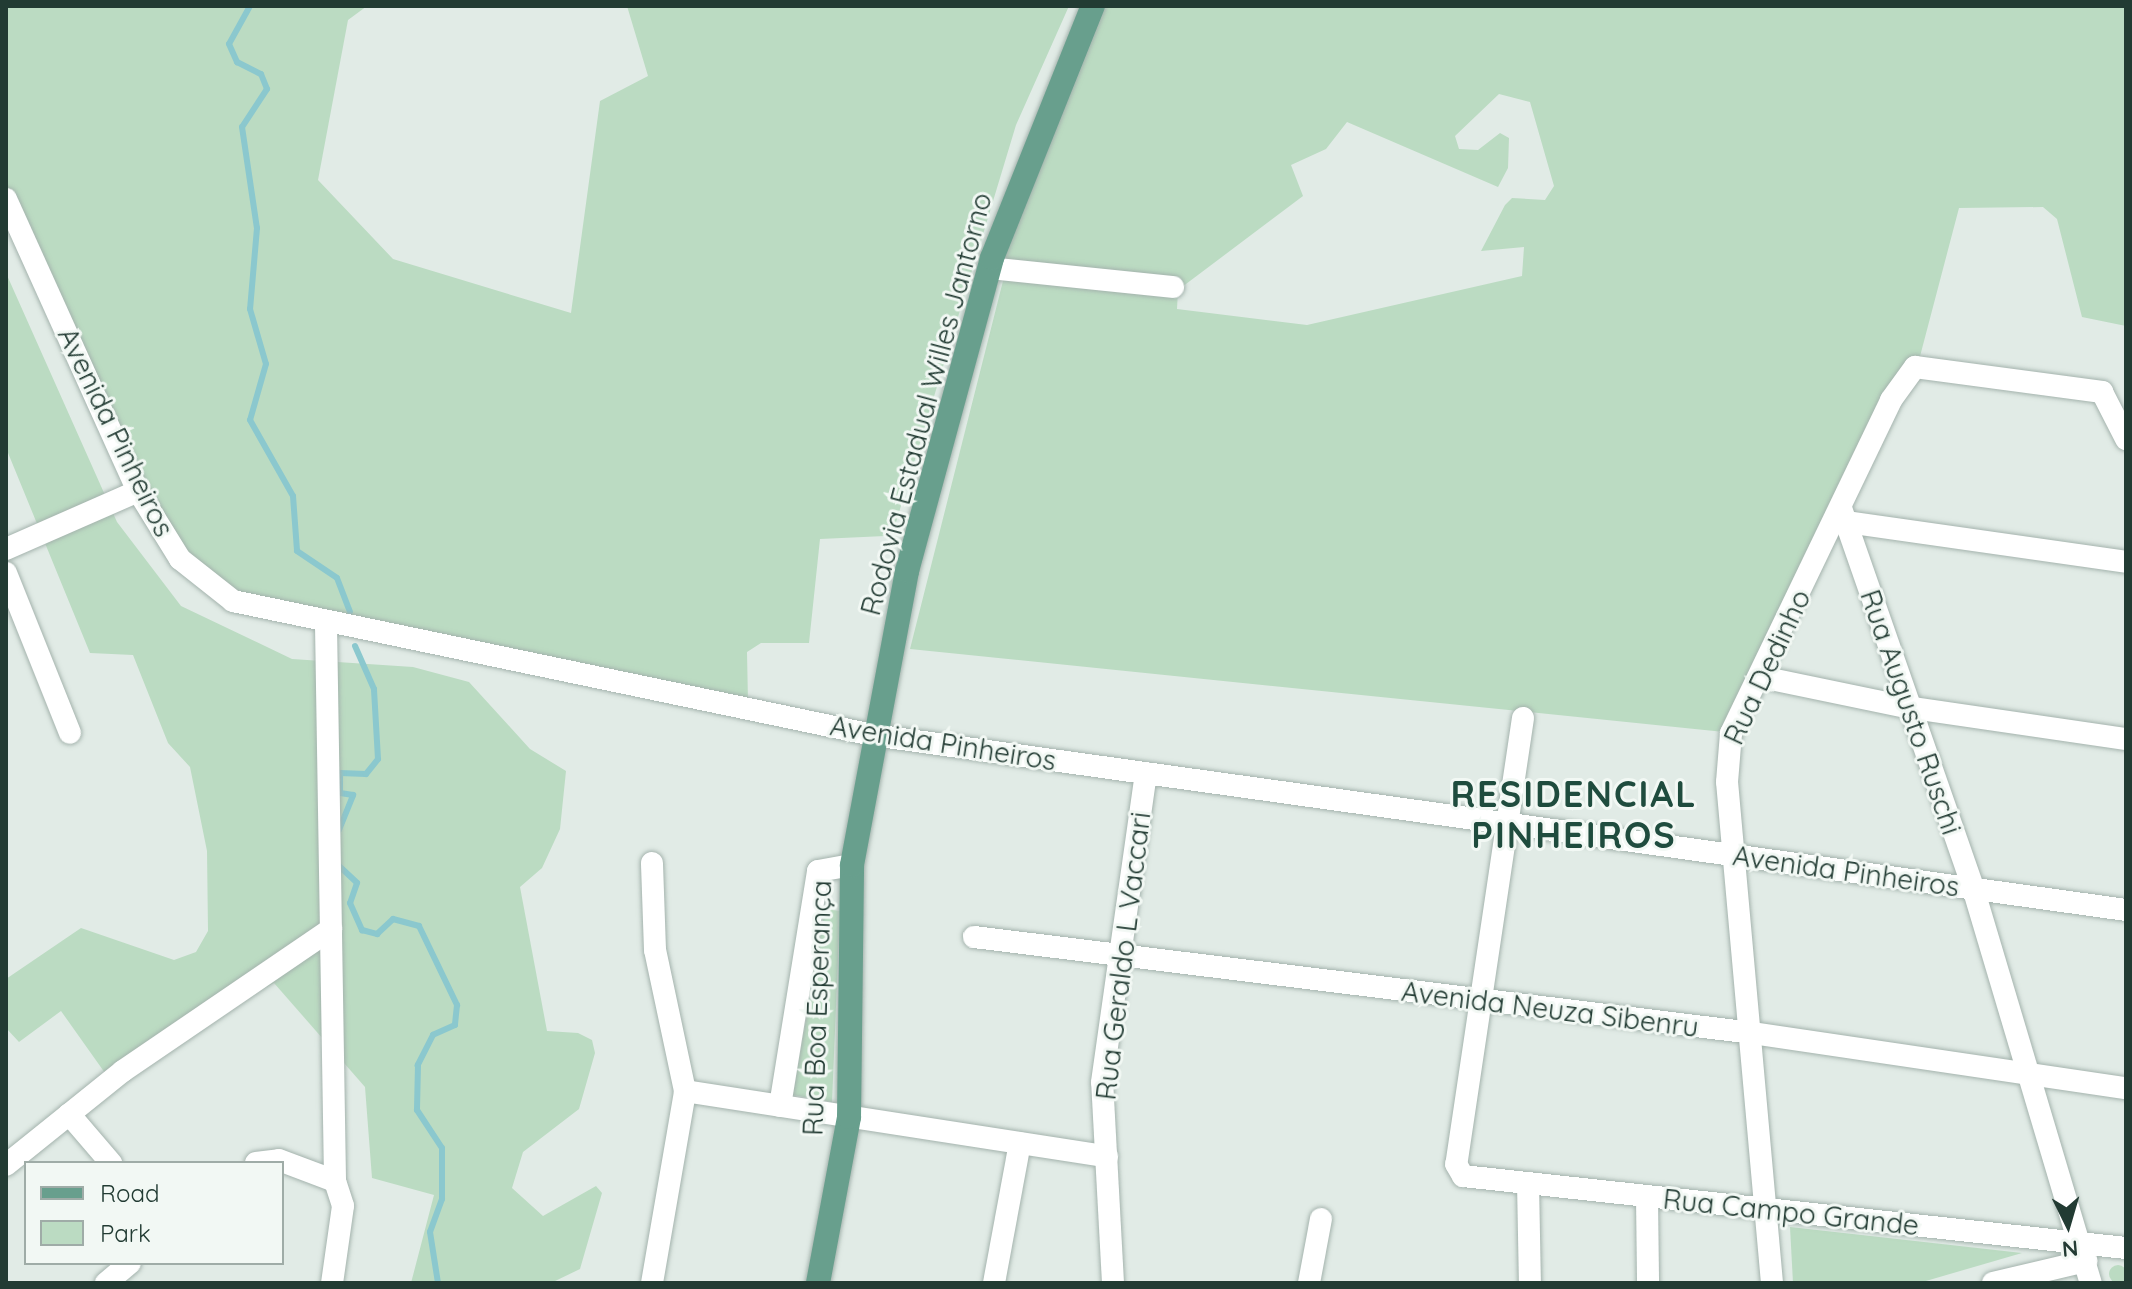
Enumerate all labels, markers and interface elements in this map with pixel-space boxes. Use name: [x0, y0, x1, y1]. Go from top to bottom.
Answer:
street label: Rodovia Estadual Willes Jantorno: [853, 189, 999, 619]
street label: Avenida Pinheiros: [51, 322, 181, 542]
street label: Rua Dedinho: [1716, 584, 1818, 750]
street label: Rua Augusto Ruschi: [1853, 585, 1969, 839]
street label: Avenida Pinheiros: [828, 709, 1058, 777]
district label: RESIDENCIAL PINHEIROS: [1450, 771, 1698, 856]
street label: Rua Geraldo L Vaccari: [1089, 810, 1157, 1102]
street label: Avenida Pinheiros: [1731, 838, 1961, 904]
street label: Rua Boa Esperança: [796, 880, 838, 1136]
street label: Avenida Neuza Sibenru: [1399, 974, 1701, 1044]
legend: [24, 1161, 284, 1265]
text: Road: [100, 1178, 160, 1208]
street label: Rua Campo Grande: [1661, 1182, 1921, 1242]
north arrow: [2028, 1185, 2108, 1265]
text: Park: [100, 1218, 151, 1248]
text: N: [2061, 1234, 2079, 1264]

